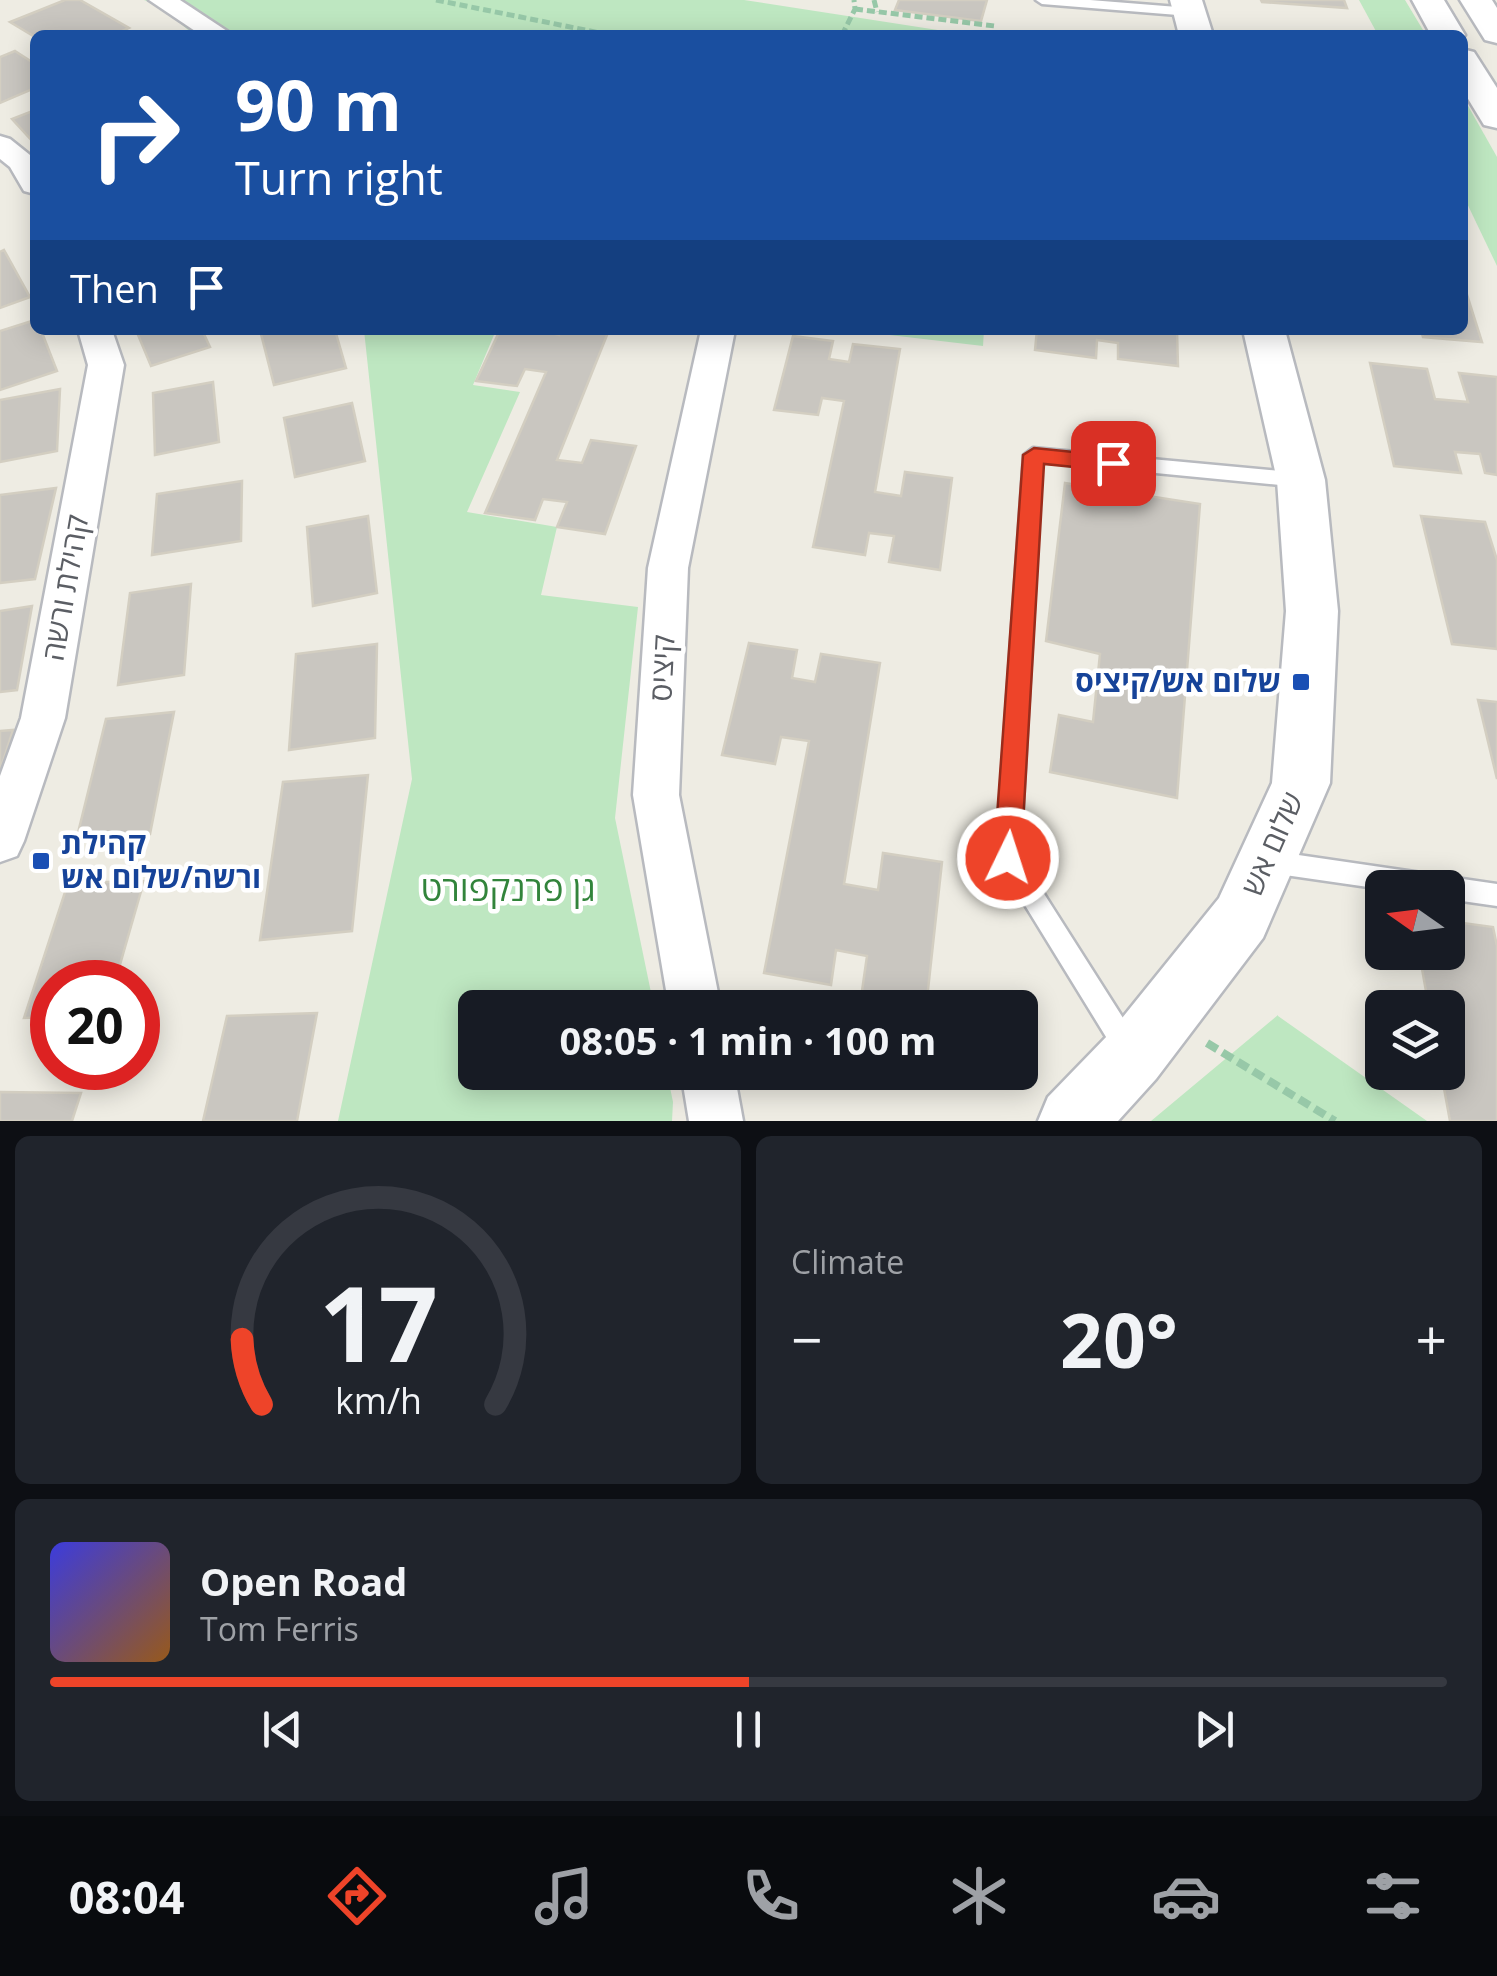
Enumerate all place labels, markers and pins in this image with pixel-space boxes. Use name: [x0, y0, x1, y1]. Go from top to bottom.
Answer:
pin: [1071, 421, 1156, 506]
place label: שלום אש/קיציס: [1075, 660, 1281, 701]
marker: שלום אש/קיציס: [1290, 671, 1312, 693]
place label: קהילת ורשה/שלום אש: [61, 822, 261, 897]
marker: קהילת ורשה/שלום אש: [30, 850, 52, 872]

